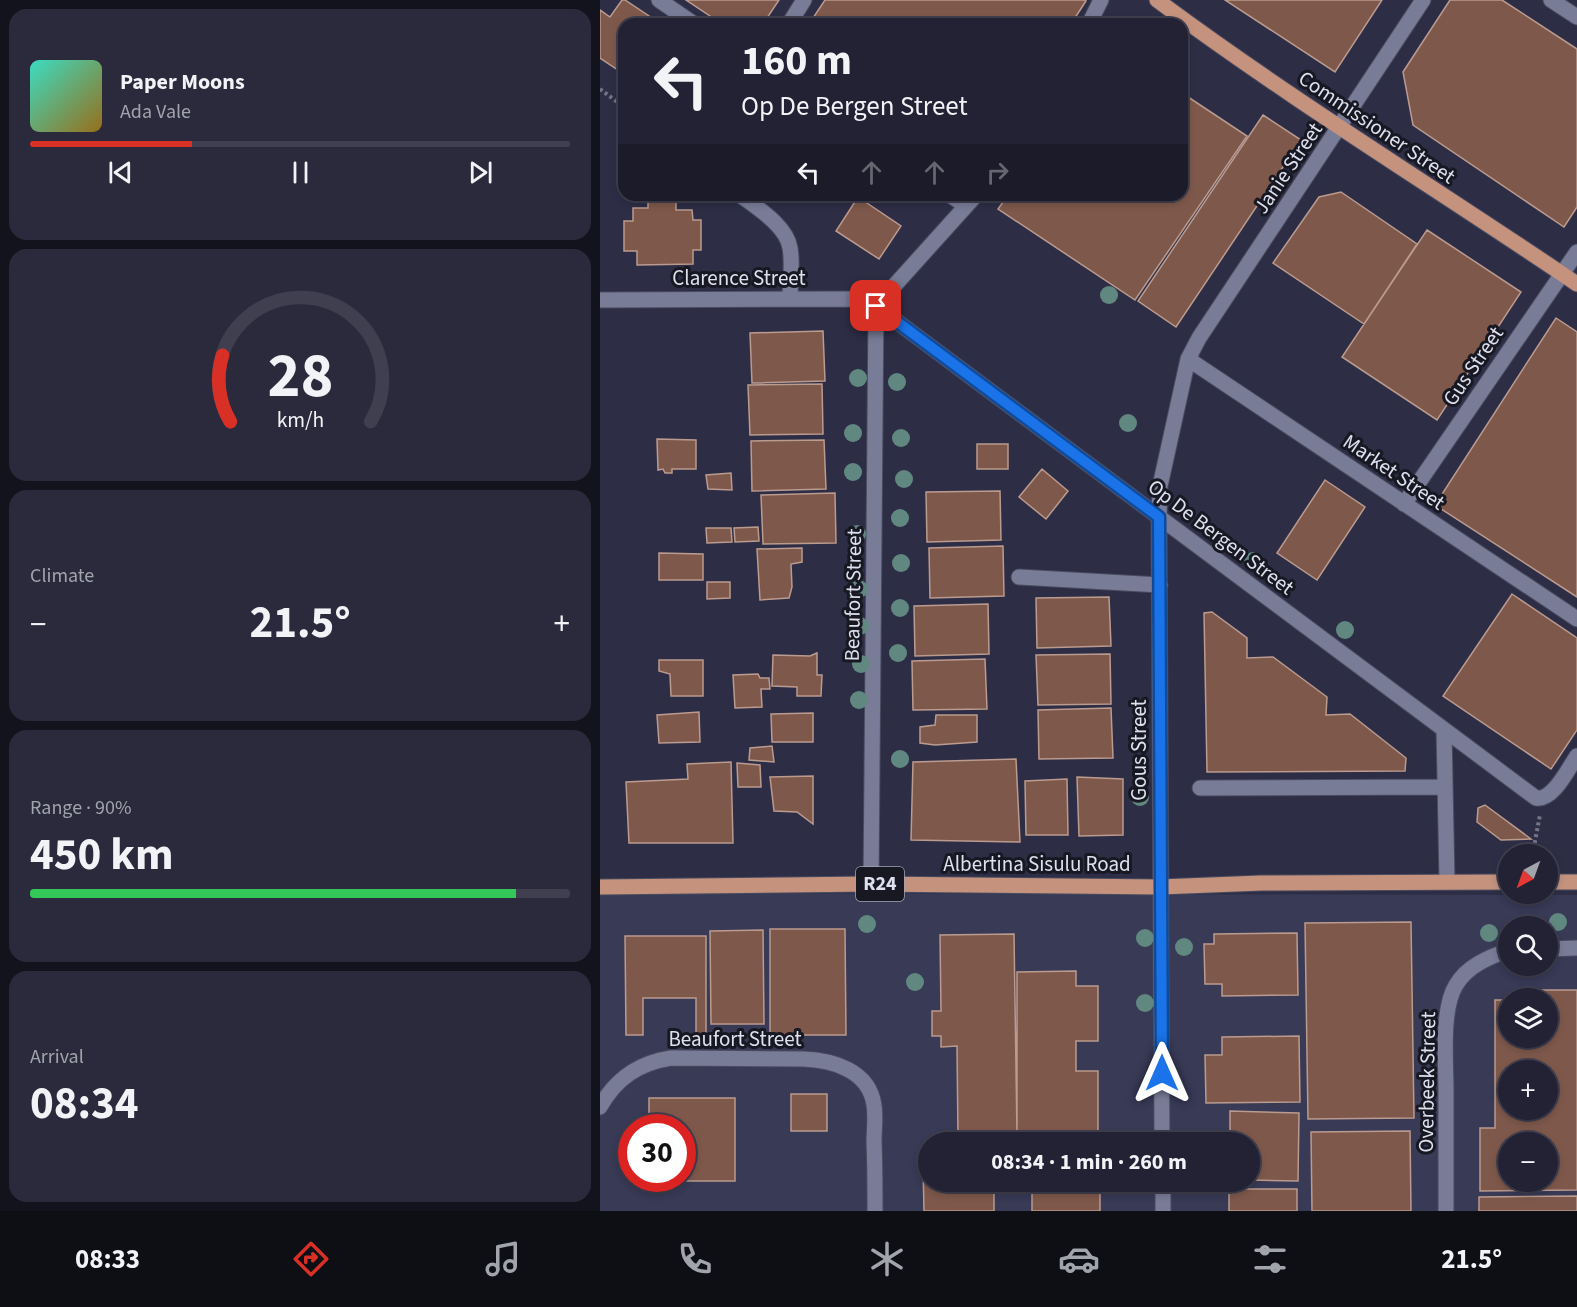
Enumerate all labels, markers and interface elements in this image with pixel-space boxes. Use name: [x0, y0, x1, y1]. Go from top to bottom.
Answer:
text: 160 m: [741, 31, 852, 91]
icon: left: [642, 42, 720, 120]
street label: Commissioner Street: [1293, 63, 1461, 191]
text: Paper Moons: [120, 66, 245, 98]
text: Op De Bergen Street: [741, 87, 968, 126]
text: Ada Vale: [120, 98, 191, 126]
street label: Janie Street: [1246, 116, 1330, 220]
icon: previous: [104, 156, 137, 189]
icon: pause: [284, 156, 317, 189]
icon: next: [464, 156, 497, 189]
icon: left: [792, 156, 825, 189]
icon: ahead: [855, 156, 888, 189]
icon: ahead: [918, 156, 951, 189]
icon: right: [981, 156, 1014, 189]
street label: Clarence Street: [672, 263, 806, 293]
pin: [850, 280, 901, 331]
icon: arrive: [859, 289, 892, 322]
street label: Gus Street: [1435, 320, 1511, 412]
text: 28: [267, 332, 333, 421]
text: km/h: [276, 406, 324, 437]
street label: Market Street: [1337, 427, 1451, 517]
street label: Op De Bergen Street: [1142, 472, 1300, 602]
street label: Beaufort Street: [837, 528, 869, 662]
text: Climate: [30, 562, 94, 590]
text: 21.5°: [249, 591, 351, 655]
text: −: [30, 601, 46, 648]
text: +: [554, 601, 570, 648]
street label: Gous Street: [1124, 699, 1154, 801]
text: Range · 90%: [30, 794, 131, 822]
text: 450 km: [30, 823, 174, 887]
north arrow: [1498, 844, 1558, 904]
map controls: [1498, 844, 1558, 1192]
street label: Albertina Sisulu Road: [943, 849, 1131, 879]
road number: R24: [856, 867, 904, 901]
button: search: [1498, 916, 1558, 976]
button: layers: [1498, 988, 1558, 1048]
street label: Overbeek Street: [1411, 1011, 1443, 1153]
street label: Beaufort Street: [669, 1024, 801, 1054]
position arrow: [1130, 1041, 1194, 1105]
text: Arrival: [30, 1043, 84, 1071]
button: +: [1498, 1060, 1558, 1120]
text: 08:34: [30, 1072, 139, 1136]
speed limit sign: 30: [618, 1114, 696, 1192]
button: −: [1498, 1132, 1558, 1192]
text: 08:34 · 1 min · 260 m: [991, 1146, 1187, 1178]
icon: directions: [290, 1238, 332, 1280]
icon: music: [482, 1238, 524, 1280]
icon: phone: [674, 1238, 716, 1280]
icon: climate: [866, 1238, 908, 1280]
icon: car: [1058, 1238, 1100, 1280]
icon: filters: [1249, 1238, 1291, 1280]
text: 08:33: [75, 1240, 140, 1279]
text: 21.5°: [1441, 1240, 1502, 1279]

